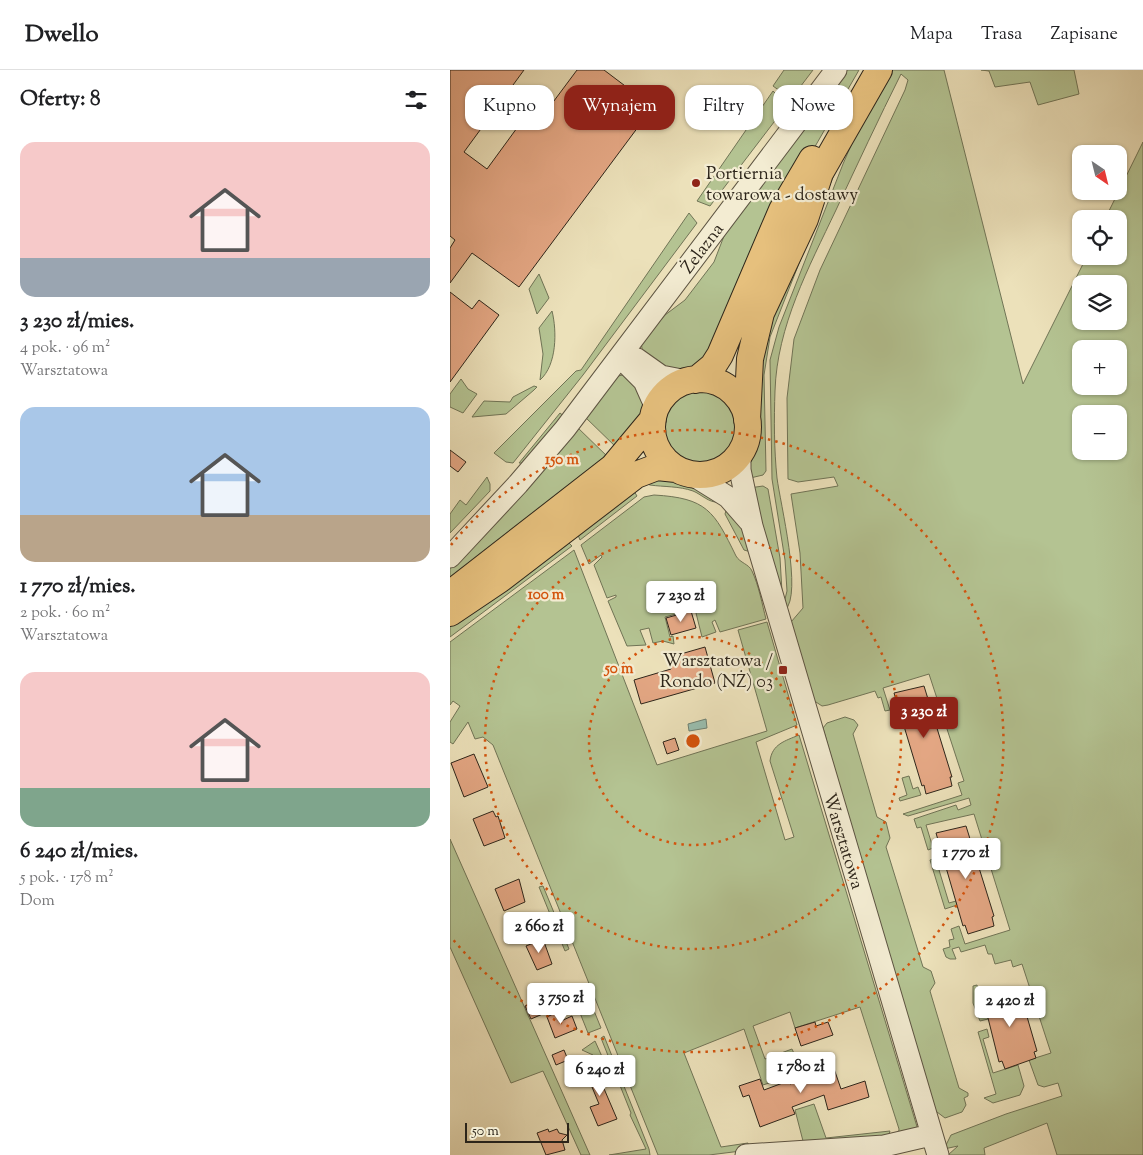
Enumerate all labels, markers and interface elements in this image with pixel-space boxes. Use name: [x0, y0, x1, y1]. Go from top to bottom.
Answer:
text: Dwello: [25, 18, 99, 52]
text: Mapa: [910, 22, 953, 48]
text: Trasa: [981, 22, 1022, 48]
text: Zapisane: [1050, 22, 1118, 48]
text: Oferty: 8: [20, 85, 100, 115]
chip: Kupno: [465, 85, 554, 130]
chip: Wynajem: [564, 85, 675, 130]
chip: Filtry: [685, 85, 763, 130]
chip: Nowe: [773, 85, 853, 130]
icon: filters: [402, 86, 430, 114]
north arrow: [1072, 145, 1128, 200]
map controls: [1072, 145, 1127, 460]
place label: Portiernia towarowa - dostawy: [706, 162, 858, 209]
icon: home: [180, 175, 270, 265]
marker: Portiernia towarowa - dostawy: [690, 177, 702, 189]
button: locate: [1072, 210, 1127, 265]
street label: Żelazna: [676, 218, 731, 280]
button: layers: [1072, 275, 1127, 330]
text: 3 230 zł/mies.: [20, 307, 134, 337]
text: 4 pok. · 96 m²: [20, 337, 110, 360]
button: +: [1072, 340, 1127, 395]
text: Warsztatowa: [20, 360, 108, 383]
button: −: [1072, 405, 1127, 460]
icon: home: [180, 440, 270, 530]
text: 150 m: [545, 450, 579, 471]
text: 1 770 zł/mies.: [20, 572, 135, 602]
pin: 7 230 zł: [629, 580, 733, 623]
text: 100 m: [528, 585, 565, 606]
text: 7 230 zł: [657, 585, 705, 608]
text: 2 pok. · 60 m²: [20, 602, 111, 625]
text: Warsztatowa: [20, 625, 108, 648]
place label: Warsztatowa / Rondo (NŻ) 03: [660, 649, 774, 696]
text: 50 m: [604, 659, 634, 680]
marker: Warsztatowa / Rondo (NŻ) 03: [777, 664, 789, 676]
pin: 3 230 zł: [872, 696, 976, 739]
text: 3 230 zł: [901, 701, 947, 724]
icon: home: [180, 705, 270, 795]
centre of rings: [684, 732, 702, 750]
street label: Warsztatowa: [815, 790, 869, 893]
text: 6 240 zł/mies.: [20, 837, 138, 867]
pin: 1 770 zł: [914, 838, 1018, 880]
text: 1 770 zł: [943, 842, 989, 865]
text: 5 pok. · 178 m²: [20, 867, 114, 890]
text: Dom: [20, 890, 55, 913]
pin: 2 660 zł: [487, 912, 591, 954]
text: 2 660 zł: [514, 916, 564, 939]
pin: 3 750 zł: [509, 982, 613, 1025]
pin: 2 420 zł: [958, 986, 1062, 1028]
text: 3 750 zł: [538, 987, 584, 1010]
text: 2 420 zł: [986, 990, 1034, 1013]
pin: 1 780 zł: [749, 1052, 853, 1094]
pin: 6 240 zł: [548, 1054, 652, 1097]
text: 1 780 zł: [777, 1056, 825, 1079]
text: 6 240 zł: [575, 1059, 625, 1082]
scale bar: [465, 1120, 569, 1143]
text: 50 m: [472, 1122, 499, 1142]

